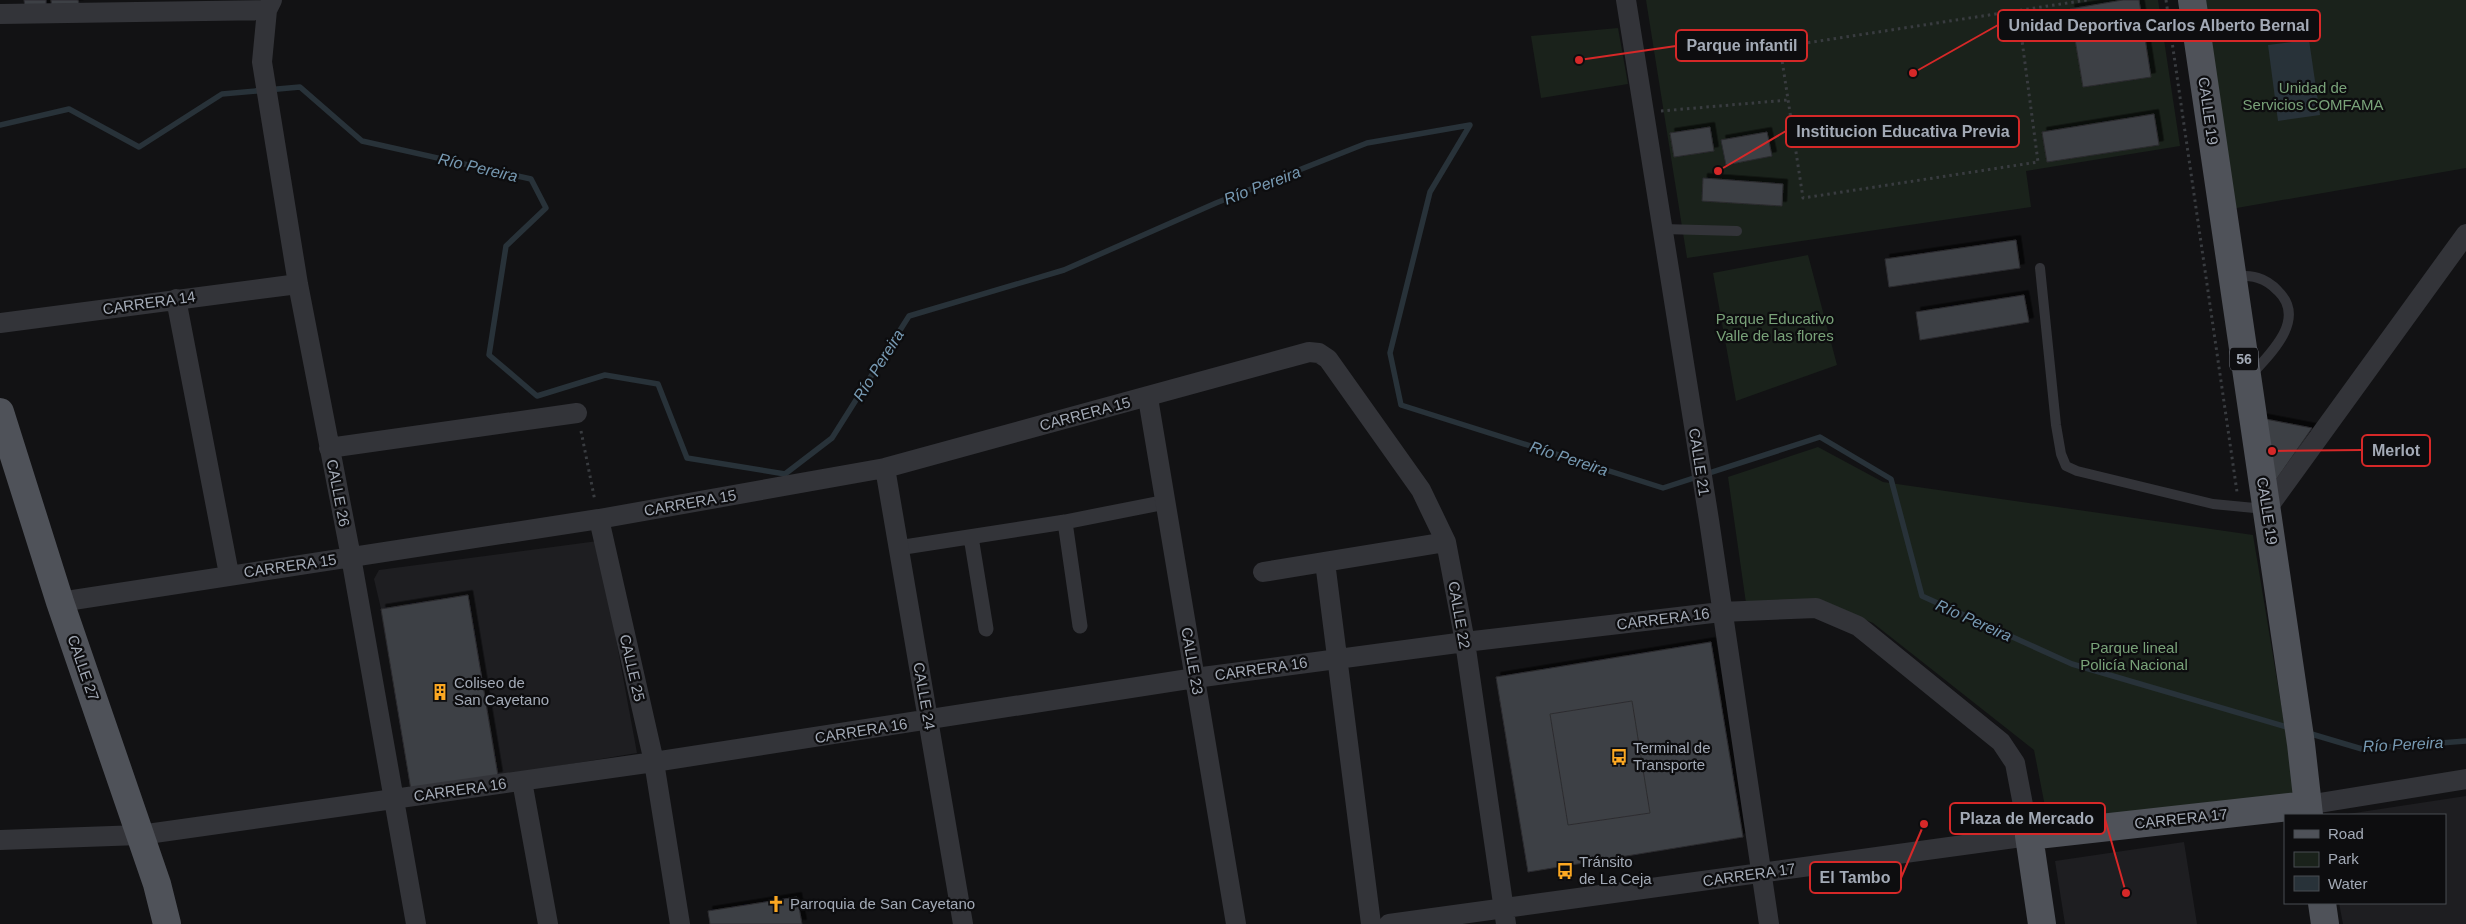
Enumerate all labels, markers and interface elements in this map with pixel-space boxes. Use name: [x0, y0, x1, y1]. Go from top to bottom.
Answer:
callout: Unidad Deportiva Carlos Alberto Bernal: [1998, 10, 2320, 41]
text: Unidad Deportiva Carlos Alberto Bernal: [2009, 17, 2309, 34]
callout: Parque infantil: [1676, 30, 1807, 61]
text: Parque infantil: [1686, 37, 1798, 54]
street label: CALLE 19: [2195, 76, 2222, 146]
park label: Unidad de Servicios COMFAMA: [2243, 79, 2383, 113]
callout: Institucion Educativa Previa: [1786, 116, 2019, 147]
text: Institucion Educativa Previa: [1796, 123, 2010, 140]
water label: Río Pereira: [437, 150, 519, 185]
water label: Río Pereira: [1221, 163, 1303, 208]
street label: CARRERA 14: [102, 288, 196, 317]
park label: Parque Educativo Valle de las flores: [1716, 310, 1834, 344]
water label: Río Pereira: [850, 326, 907, 404]
road number: 56: [2230, 348, 2258, 370]
street label: CARRERA 15: [1038, 393, 1132, 434]
street label: CALLE 21: [1686, 427, 1713, 497]
callout: Merlot: [2362, 435, 2430, 466]
water label: Río Pereira: [1528, 438, 1610, 479]
text: Merlot: [2372, 442, 2421, 459]
street label: CALLE 26: [324, 458, 353, 528]
street label: CALLE 19: [2254, 476, 2281, 546]
street label: CARRERA 15: [642, 486, 737, 519]
street label: CARRERA 15: [243, 551, 337, 580]
street label: CALLE 22: [1445, 580, 1474, 650]
water label: Río Pereira: [1933, 596, 2014, 645]
street label: CARRERA 16: [1616, 604, 1710, 633]
street label: CALLE 23: [1178, 626, 1207, 696]
street label: CALLE 27: [64, 633, 103, 703]
street label: CALLE 25: [617, 633, 648, 703]
park label: Parque lineal Policía Nacional: [2080, 639, 2188, 673]
street label: CARRERA 16: [1214, 654, 1308, 683]
street label: CALLE 24: [910, 661, 939, 731]
place label: Coliseo de San Cayetano: [454, 674, 549, 708]
building icon: Coliseo de San Cayetano: [430, 682, 450, 702]
street label: CARRERA 16: [813, 715, 908, 746]
water label: Río Pereira: [2362, 734, 2444, 755]
place label: Terminal de Transporte: [1633, 739, 1711, 773]
bus stop icon: Terminal de Transporte: [1609, 747, 1629, 767]
street label: CARRERA 16: [413, 775, 507, 804]
callout: Plaza de Mercado: [1950, 803, 2105, 834]
street label: CARRERA 17: [2134, 805, 2228, 832]
text: Plaza de Mercado: [1960, 810, 2094, 827]
legend: [2284, 814, 2446, 904]
text: Road: [2328, 825, 2364, 842]
text: Park: [2328, 850, 2359, 867]
place label: Tránsito de La Ceja: [1579, 853, 1652, 887]
street label: CARRERA 17: [1702, 860, 1796, 889]
bus stop icon: Tránsito de La Ceja: [1555, 861, 1575, 881]
callout: El Tambo: [1810, 862, 1901, 893]
text: El Tambo: [1820, 869, 1891, 886]
text: Water: [2328, 875, 2367, 892]
church icon: Parroquia de San Cayetano: [766, 894, 786, 914]
place label: Parroquia de San Cayetano: [790, 895, 975, 912]

